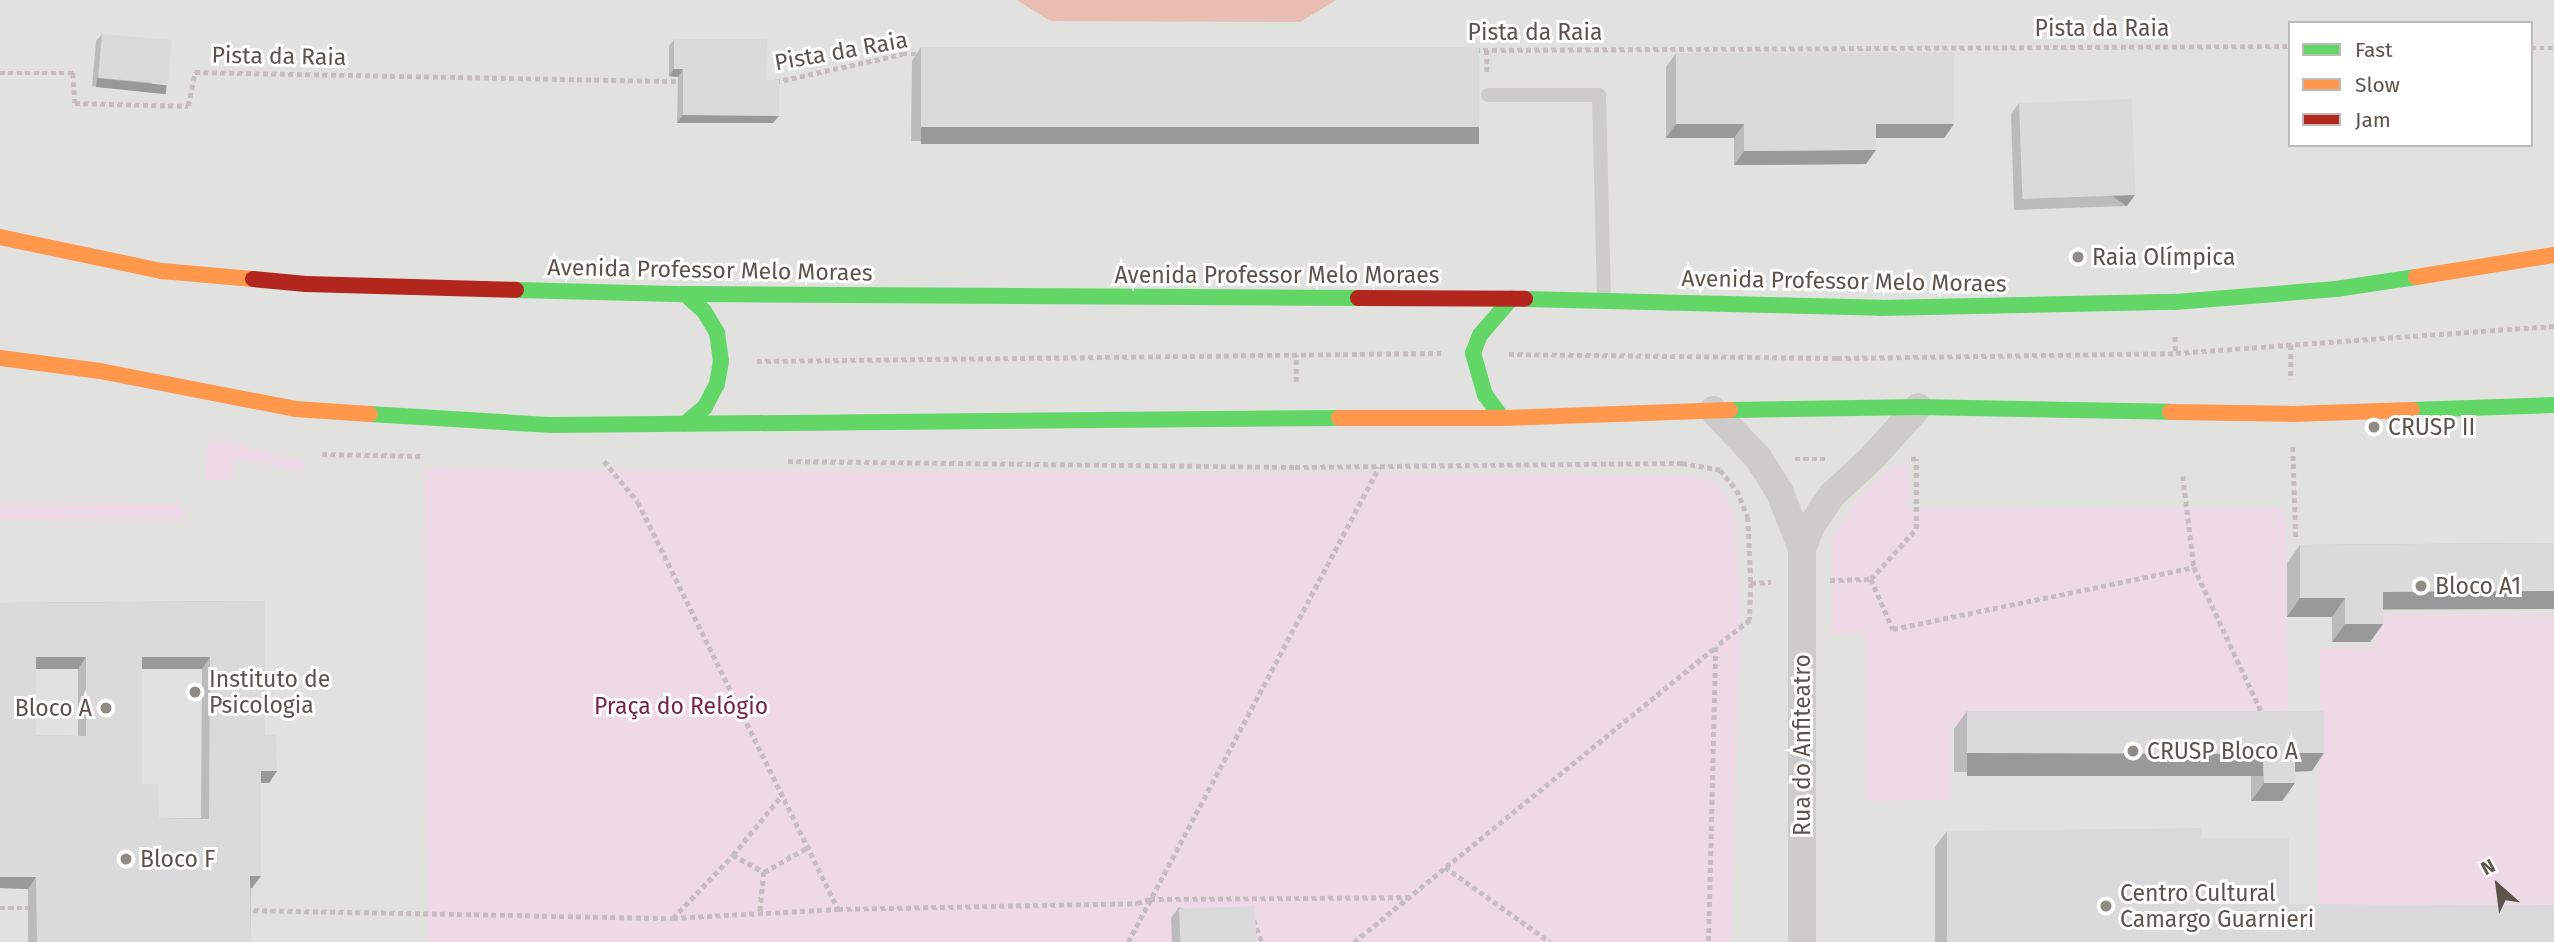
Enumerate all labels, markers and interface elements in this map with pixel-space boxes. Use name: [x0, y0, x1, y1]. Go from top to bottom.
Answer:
street label: Pista da Raia: [2035, 14, 2169, 42]
street label: Pista da Raia: [1468, 18, 1602, 46]
legend: [2288, 21, 2533, 147]
street label: Pista da Raia: [772, 26, 910, 76]
text: Fast: [2355, 37, 2393, 63]
street label: Pista da Raia: [211, 41, 347, 71]
text: Slow: [2355, 72, 2400, 98]
text: Jam: [2355, 107, 2391, 133]
place label: Raia Olímpica: [2092, 243, 2236, 271]
marker: Raia Olímpica: [2070, 249, 2086, 265]
street label: Avenida Professor Melo Moraes: [547, 253, 873, 287]
street label: Avenida Professor Melo Moraes: [1114, 261, 1440, 289]
street label: Avenida Professor Melo Moraes: [1681, 264, 2007, 298]
place label: CRUSP II: [2388, 413, 2475, 441]
marker: CRUSP II: [2366, 419, 2382, 435]
place label: Bloco A1: [2435, 572, 2521, 600]
marker: Bloco A1: [2413, 578, 2429, 594]
street label: Rua do Anfiteatro: [1788, 654, 1816, 836]
place label: Instituto de Psicologia: [209, 665, 330, 719]
marker: Instituto de Psicologia: [187, 684, 203, 700]
park label: Praça do Relógio: [594, 692, 768, 720]
place label: Bloco A: [15, 694, 92, 722]
marker: Bloco A: [98, 700, 114, 716]
place label: CRUSP Bloco A: [2147, 737, 2298, 765]
marker: CRUSP Bloco A: [2125, 743, 2141, 759]
place label: Bloco F: [140, 845, 215, 873]
marker: Bloco F: [118, 851, 134, 867]
north arrow: [2463, 851, 2533, 921]
text: N: [2477, 854, 2499, 880]
place label: Centro Cultural Camargo Guarnieri: [2120, 879, 2314, 933]
marker: Centro Cultural Camargo Guarnieri: [2098, 898, 2114, 914]

